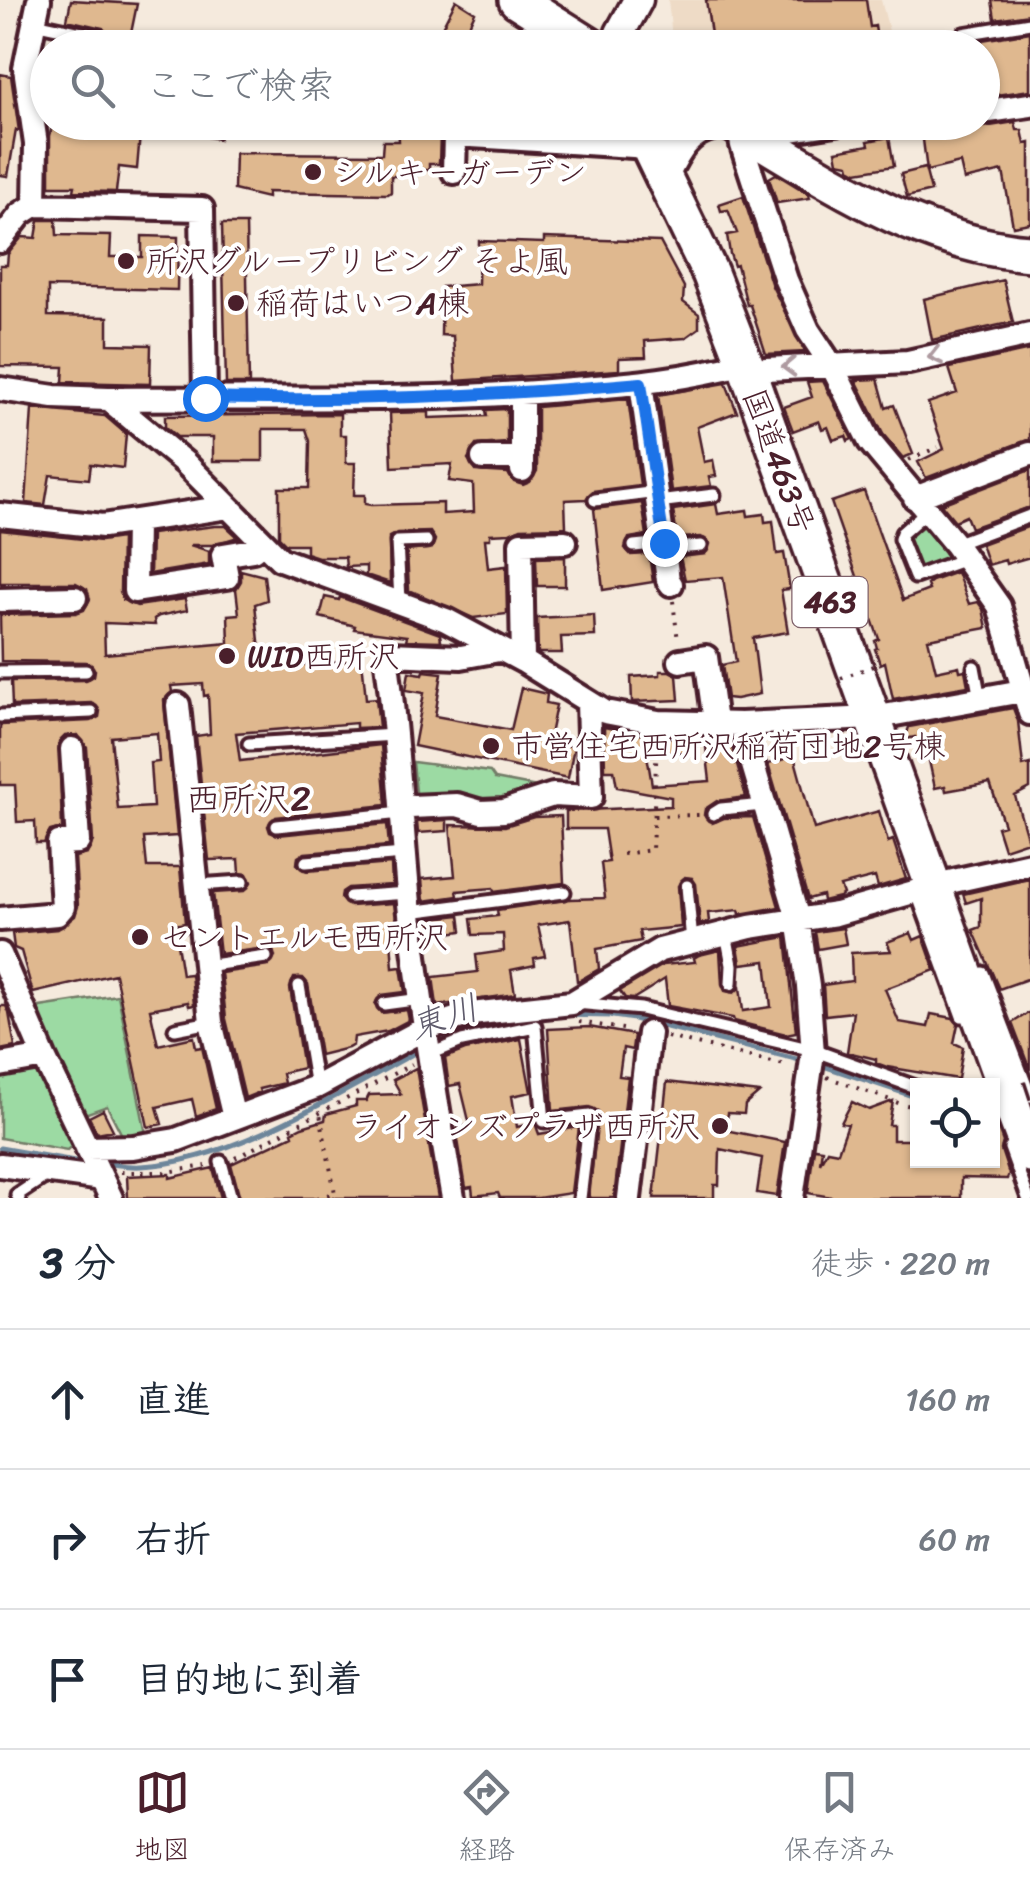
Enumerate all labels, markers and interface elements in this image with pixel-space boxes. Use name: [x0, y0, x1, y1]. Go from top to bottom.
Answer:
search box: [30, 30, 1000, 140]
text: ここで検索: [145, 52, 335, 119]
icon: search: [65, 58, 120, 113]
place label: シルキーガーデン: [333, 144, 587, 201]
marker: シルキーガーデン: [302, 161, 324, 183]
place label: 所沢グループリビング そよ風: [146, 233, 568, 290]
marker: 所沢グループリビング そよ風: [115, 250, 137, 272]
place label: 稲荷はいつA棟: [256, 275, 469, 332]
marker: 稲荷はいつA棟: [225, 292, 247, 314]
one-way arrow: [927, 344, 944, 365]
one-way arrow: [781, 357, 797, 378]
route start: [183, 376, 229, 422]
street label: 国道463号: [726, 380, 831, 542]
route end: [642, 521, 688, 567]
road number: 463: [792, 577, 868, 627]
place label: WID西所沢: [247, 628, 399, 685]
marker: WID西所沢: [216, 645, 238, 667]
place label: 市営住宅西所沢稲荷団地2号棟: [511, 718, 945, 775]
marker: 市営住宅西所沢稲荷団地2号棟: [480, 735, 502, 757]
district label: 西所沢2: [185, 768, 311, 830]
place label: セントエルモ西所沢: [160, 909, 448, 966]
marker: セントエルモ西所沢: [129, 926, 151, 948]
water label: 東川: [401, 976, 487, 1058]
map controls: [910, 1078, 1000, 1168]
button: locate: [910, 1078, 1000, 1168]
place label: ライオンズプラザ西所沢: [351, 1098, 700, 1155]
marker: ライオンズプラザ西所沢: [709, 1115, 731, 1137]
text: 3 分: [40, 1226, 116, 1300]
text: 徒歩 · 220 m: [811, 1235, 990, 1292]
text: 直進: [135, 1366, 211, 1433]
text: 160 m: [905, 1371, 990, 1428]
icon: ahead: [40, 1372, 95, 1427]
text: 右折: [135, 1506, 211, 1573]
text: 60 m: [919, 1511, 990, 1568]
icon: right: [40, 1512, 95, 1567]
text: 目的地に到着: [135, 1646, 363, 1713]
icon: arrive: [40, 1652, 95, 1707]
tab: 地図: [134, 1765, 190, 1874]
tab: 経路: [459, 1765, 515, 1874]
tab: 保存済み: [784, 1765, 896, 1874]

